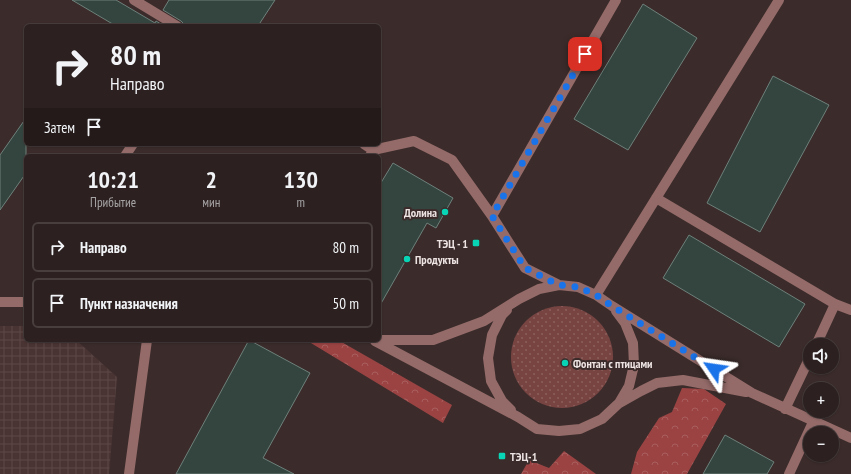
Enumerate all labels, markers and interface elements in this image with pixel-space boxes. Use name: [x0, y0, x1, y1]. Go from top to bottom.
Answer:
text: 80 m: [110, 36, 161, 73]
pin: [568, 37, 602, 71]
icon: right: [44, 40, 96, 92]
icon: arrive: [574, 43, 596, 65]
text: Направо: [110, 72, 165, 95]
icon: arrive: [83, 116, 105, 138]
text: Затем: [44, 118, 75, 137]
text: 10:21: [87, 164, 139, 195]
text: 2: [206, 164, 217, 195]
text: 130: [283, 164, 318, 195]
text: Прибытие: [90, 194, 136, 211]
text: мин: [202, 194, 220, 211]
text: m: [296, 194, 305, 211]
place label: Долина: [404, 205, 437, 220]
marker: Долина: [440, 207, 450, 217]
icon: right: [46, 236, 68, 258]
place label: ТЭЦ - 1: [437, 236, 468, 251]
text: Направо: [80, 238, 127, 257]
text: 80 m: [333, 238, 359, 257]
marker: ТЭЦ - 1: [471, 238, 481, 248]
place label: Продукты: [415, 252, 459, 267]
marker: Продукты: [402, 254, 412, 264]
icon: arrive: [46, 292, 68, 314]
text: Пункт назначения: [80, 294, 178, 313]
text: 50 m: [333, 294, 359, 313]
map controls: [803, 338, 839, 462]
button: sound: [803, 338, 839, 374]
position arrow: [693, 348, 735, 390]
place label: Фонтан с птицами: [573, 356, 653, 371]
marker: Фонтан с птицами: [560, 358, 570, 368]
button: +: [803, 382, 839, 418]
button: −: [803, 426, 839, 462]
place label: ТЭЦ-1: [510, 449, 538, 464]
marker: ТЭЦ-1: [497, 451, 507, 461]

